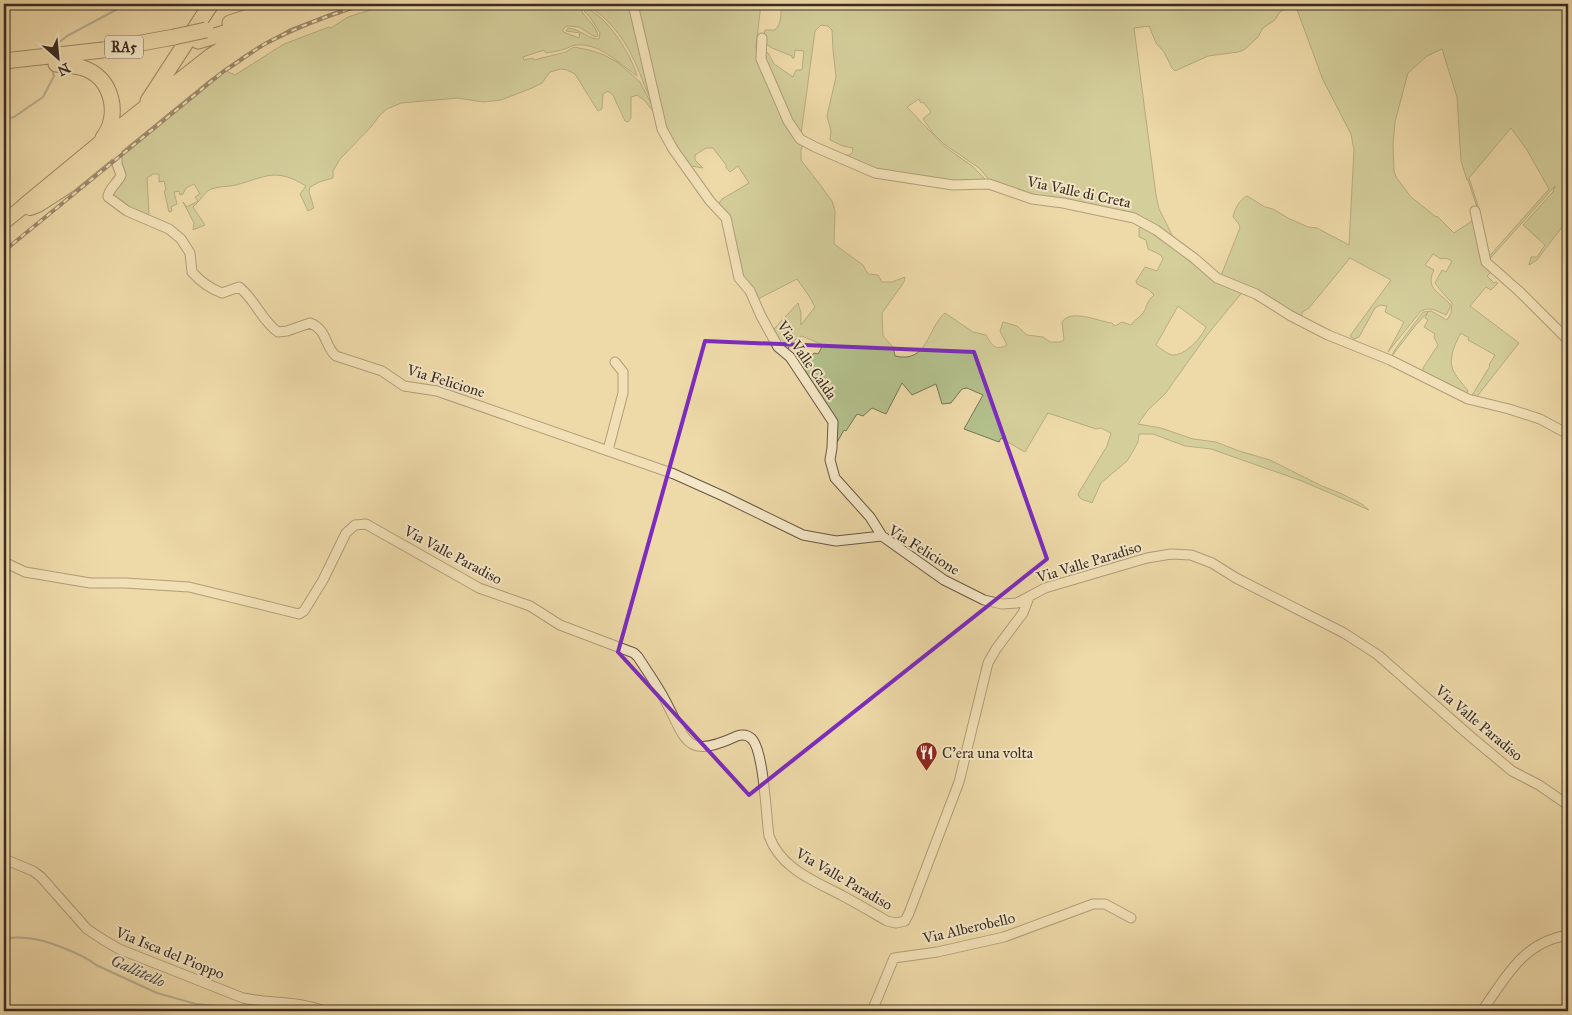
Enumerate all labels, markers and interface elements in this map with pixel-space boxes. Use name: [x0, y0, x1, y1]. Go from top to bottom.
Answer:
north arrow: [32, 32, 82, 82]
road number: RA5: [105, 36, 143, 58]
text: N: [54, 59, 73, 79]
street label: Via Valle di Creta: [1024, 172, 1133, 212]
street label: Via Valle Calda: [773, 316, 841, 403]
street label: Via Felicione: [404, 360, 487, 401]
street label: Via Valle Paradiso: [400, 521, 505, 589]
street label: Via Felicione: [884, 521, 963, 579]
street label: Via Valle Paradiso: [1033, 537, 1144, 587]
street label: Via Valle Paradiso: [1431, 681, 1527, 765]
restaurant icon: C'era una volta: [914, 741, 938, 772]
place label: C'era una volta: [942, 744, 1034, 762]
street label: Via Valle Paradiso: [792, 844, 896, 914]
street label: Via Alberobello: [920, 909, 1017, 948]
street label: Via Isca del Pioppo: [112, 923, 227, 983]
water label: Gallitello: [108, 951, 168, 991]

